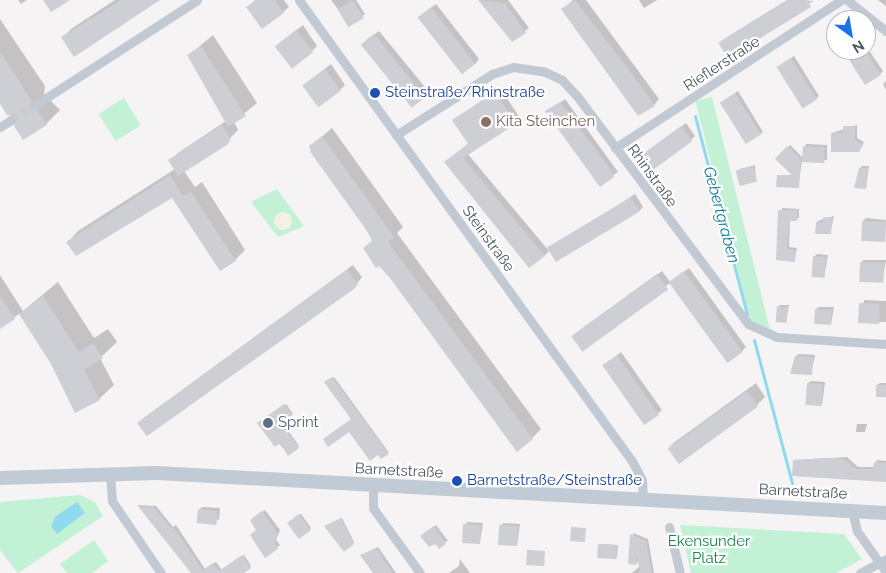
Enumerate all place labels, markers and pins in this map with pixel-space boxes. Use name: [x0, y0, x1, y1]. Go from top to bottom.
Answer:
place label: Steinstraße/Rhinstraße: [385, 84, 545, 102]
marker: Steinstraße/Rhinstraße: [369, 87, 381, 99]
place label: Kita Steinchen: [496, 113, 595, 131]
marker: Kita Steinchen: [480, 116, 492, 128]
place label: Sprint: [278, 414, 319, 432]
marker: Sprint: [262, 417, 274, 429]
place label: Barnetstraße/Steinstraße: [467, 472, 642, 490]
marker: Barnetstraße/Steinstraße: [451, 475, 463, 487]

